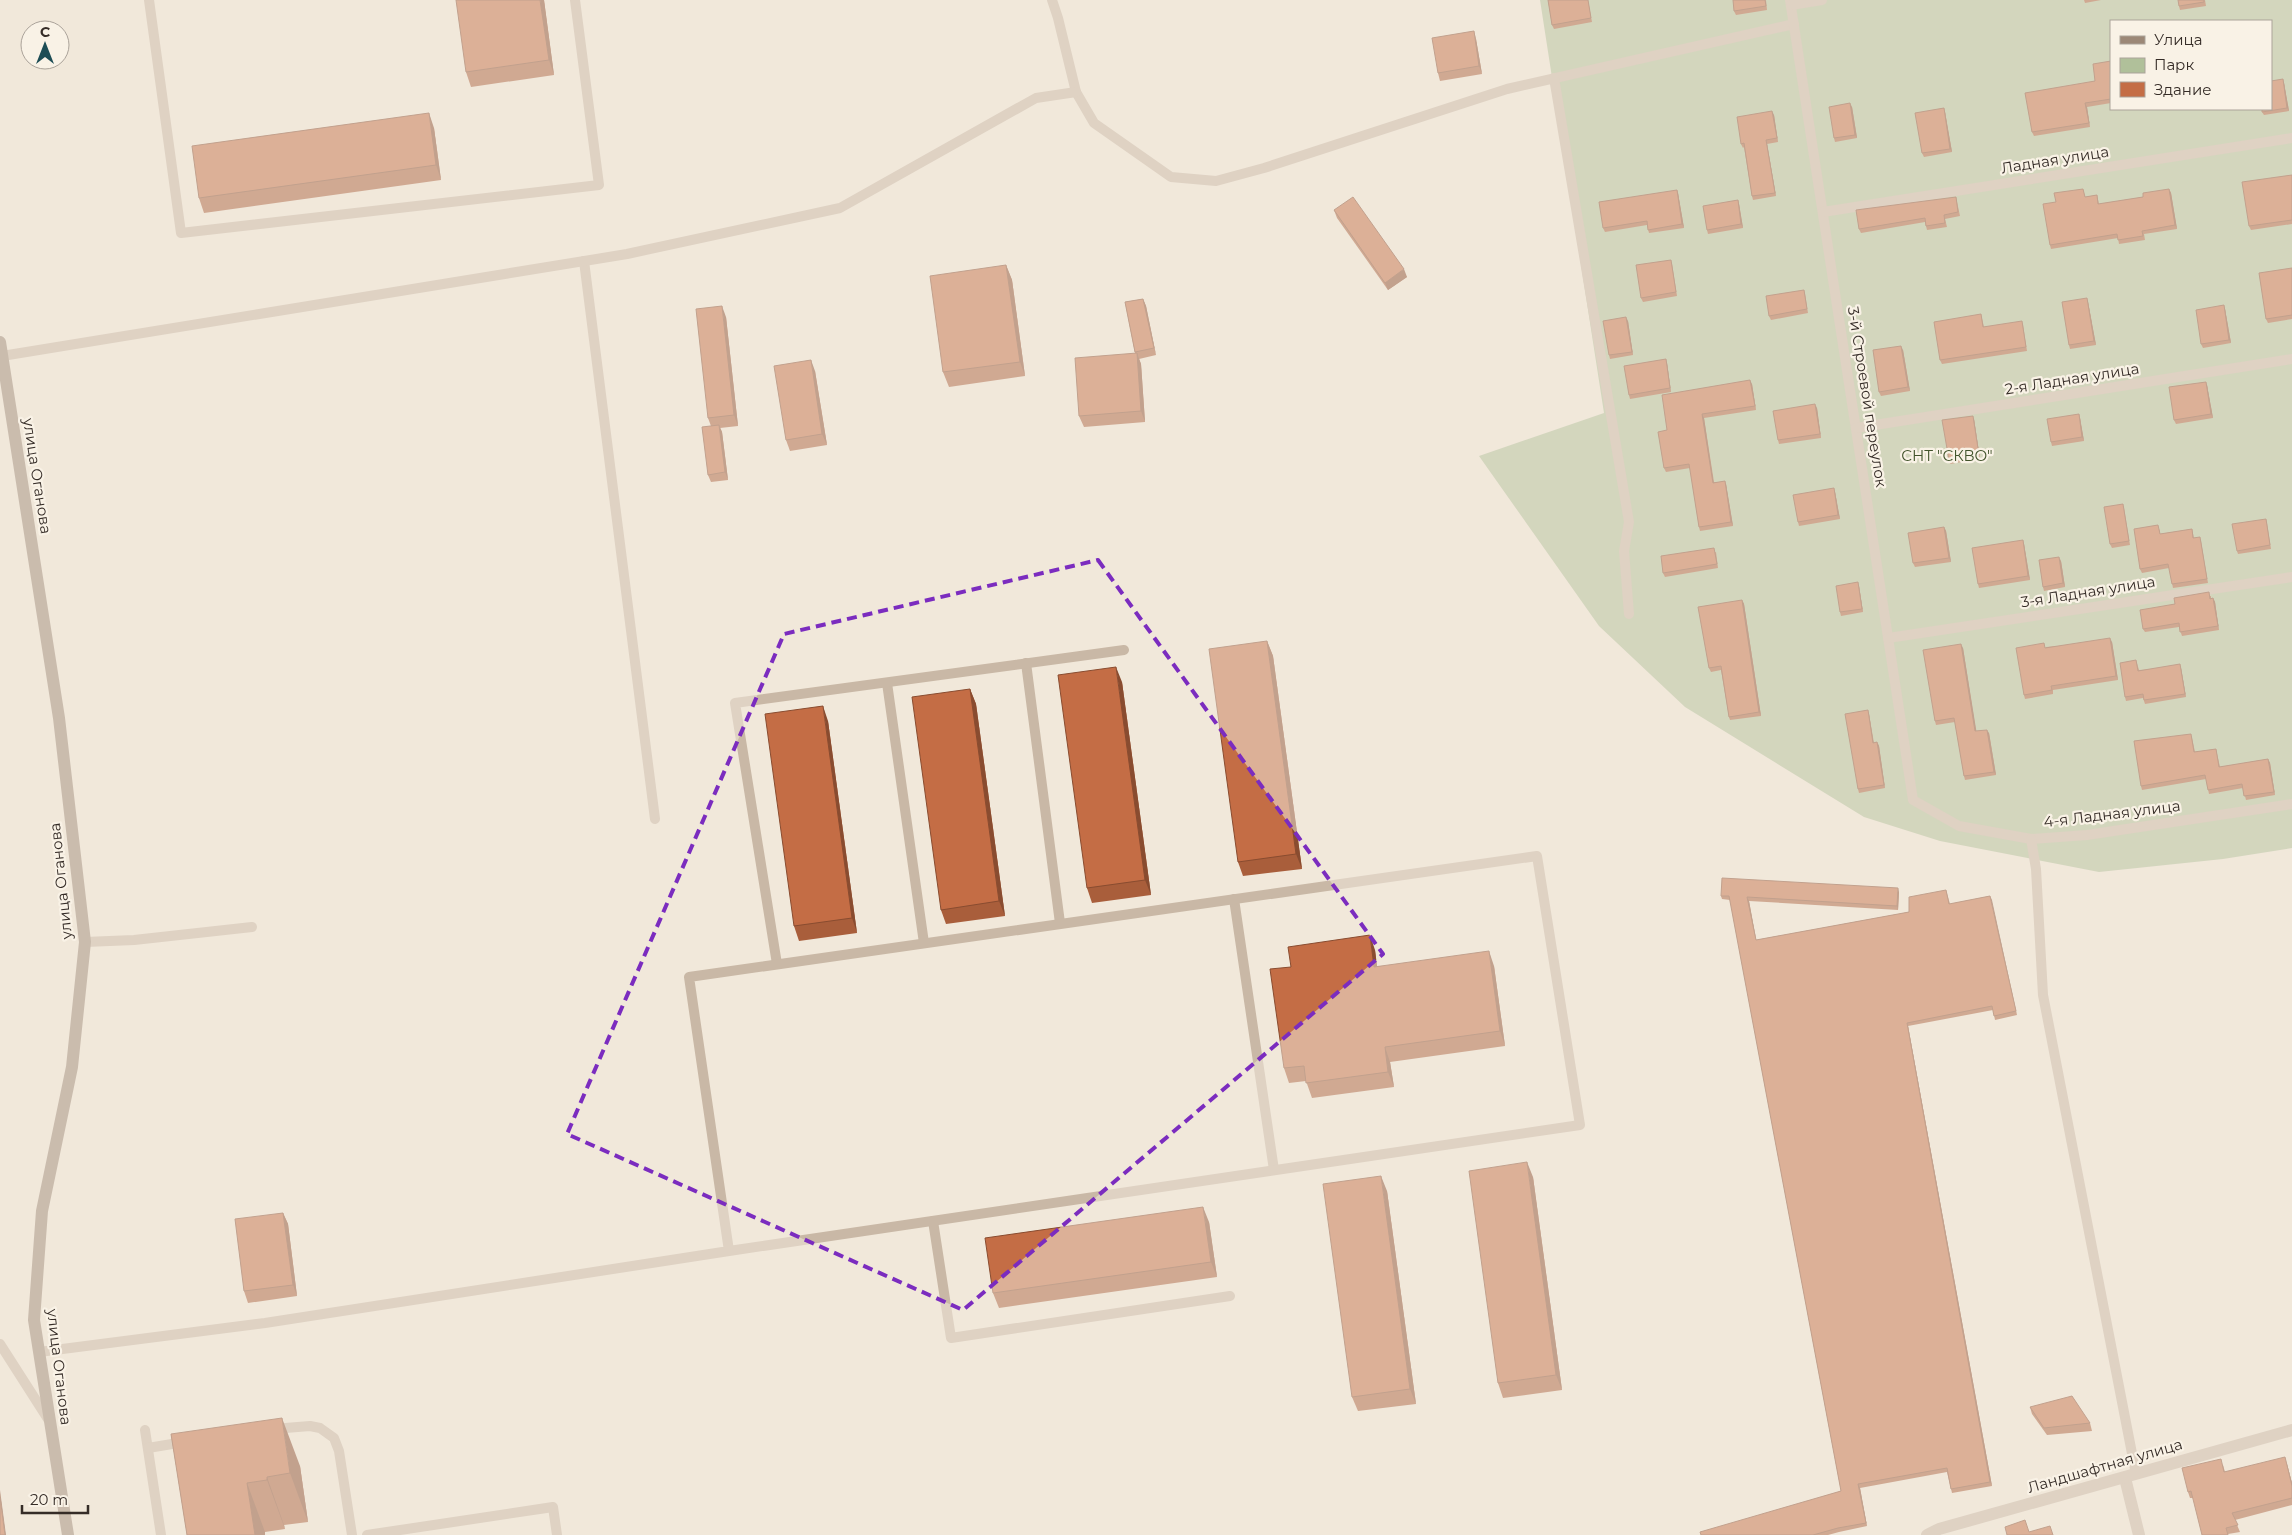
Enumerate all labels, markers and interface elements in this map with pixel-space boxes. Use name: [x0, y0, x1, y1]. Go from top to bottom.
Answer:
north arrow: [20, 20, 70, 70]
legend: [2110, 20, 2272, 110]
text: С: [40, 23, 50, 41]
text: Улица: [2154, 30, 2202, 49]
text: Парк: [2154, 55, 2194, 74]
text: Здание: [2154, 80, 2212, 99]
street label: Ладная улица: [2000, 142, 2110, 177]
street label: 3-й Строевой переулок: [1844, 305, 1891, 489]
street label: 2-я Ладная улица: [2003, 358, 2140, 399]
street label: улица Оганова: [19, 416, 56, 535]
park label: СНТ "СКВО": [1901, 446, 1993, 465]
street label: 3-я Ладная улица: [2019, 571, 2157, 612]
street label: 4-я Ладная улица: [2043, 796, 2181, 831]
street label: улица Оганова: [45, 822, 76, 941]
street label: улица Оганова: [43, 1307, 76, 1426]
street label: Ландшафтная улица: [2025, 1434, 2185, 1497]
scale bar: [22, 1482, 89, 1514]
text: 20 m: [30, 1490, 68, 1509]

